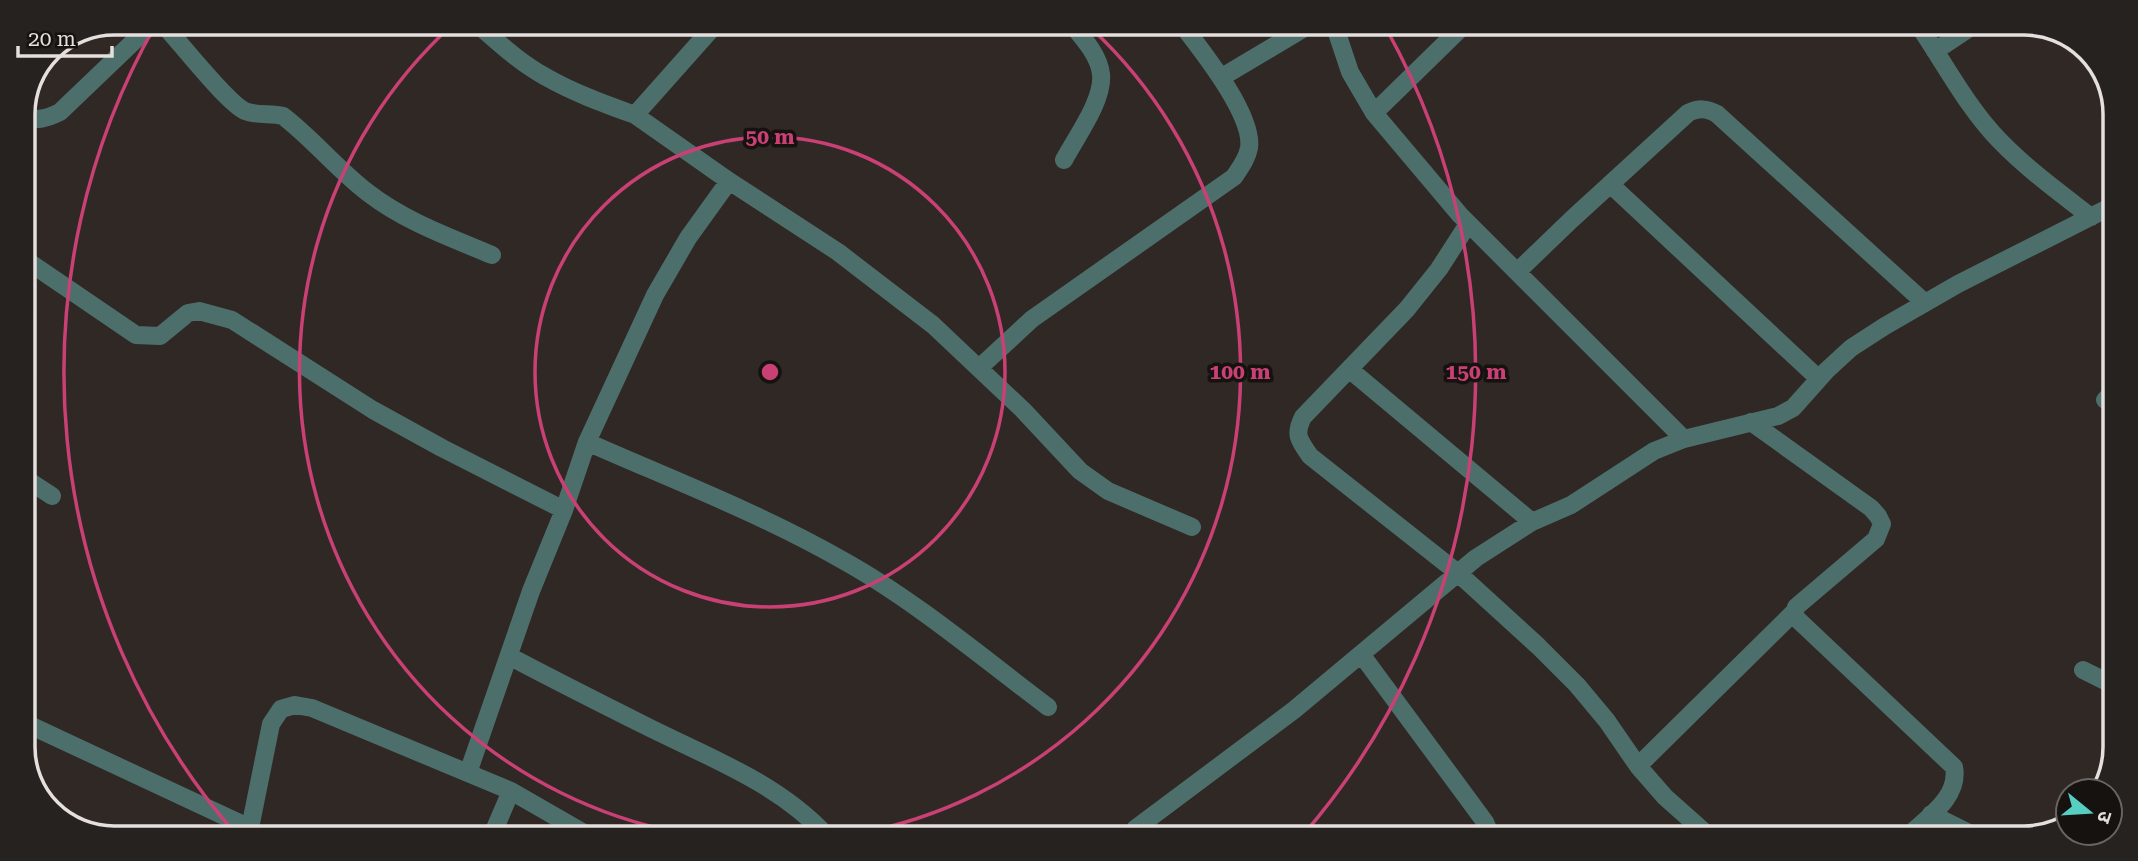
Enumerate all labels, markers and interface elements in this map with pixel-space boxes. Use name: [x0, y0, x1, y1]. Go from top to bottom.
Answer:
scale bar: [18, 14, 112, 58]
text: 20 m: [28, 27, 76, 51]
text: 50 m: [745, 125, 795, 149]
centre of rings: [758, 360, 782, 384]
text: 100 m: [1210, 360, 1270, 384]
text: 150 m: [1446, 360, 1506, 384]
north arrow: [2054, 777, 2124, 847]
text: उ: [2092, 808, 2117, 827]

